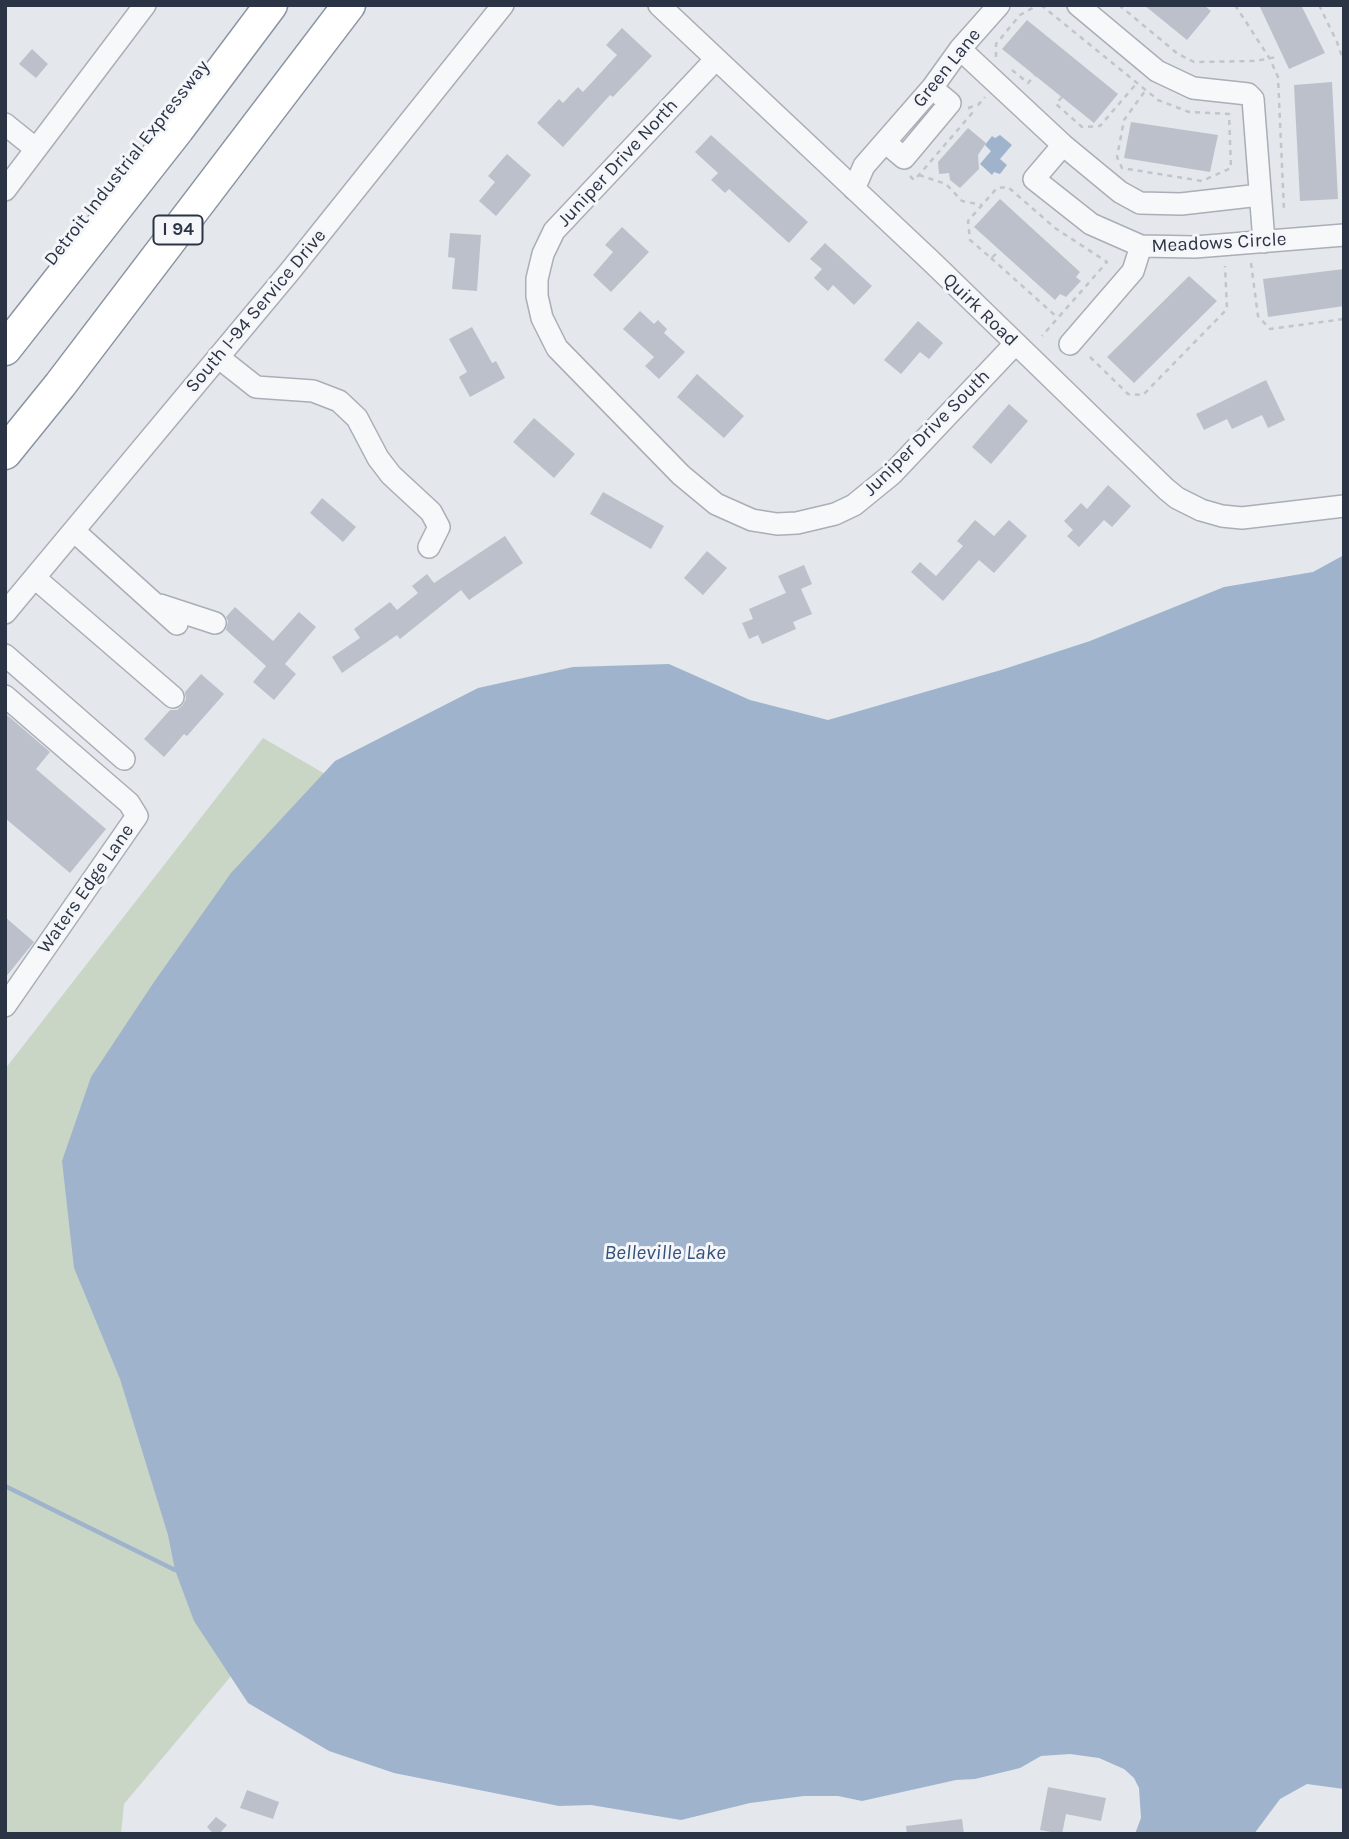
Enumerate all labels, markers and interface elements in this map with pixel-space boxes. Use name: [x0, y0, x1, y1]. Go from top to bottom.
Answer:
street label: Green Lane: [908, 24, 986, 112]
street label: Detroit Industrial Expressway: [40, 56, 214, 270]
street label: Juniper Drive North: [553, 94, 683, 232]
road number: I 94: [154, 215, 202, 244]
street label: South I-94 Service Drive: [181, 225, 331, 397]
street label: Meadows Circle: [1151, 228, 1287, 258]
street label: Quirk Road: [938, 269, 1022, 351]
street label: Juniper Drive South: [859, 365, 995, 501]
street label: Waters Edge Lane: [33, 820, 139, 958]
water label: Belleville Lake: [604, 1240, 726, 1266]

